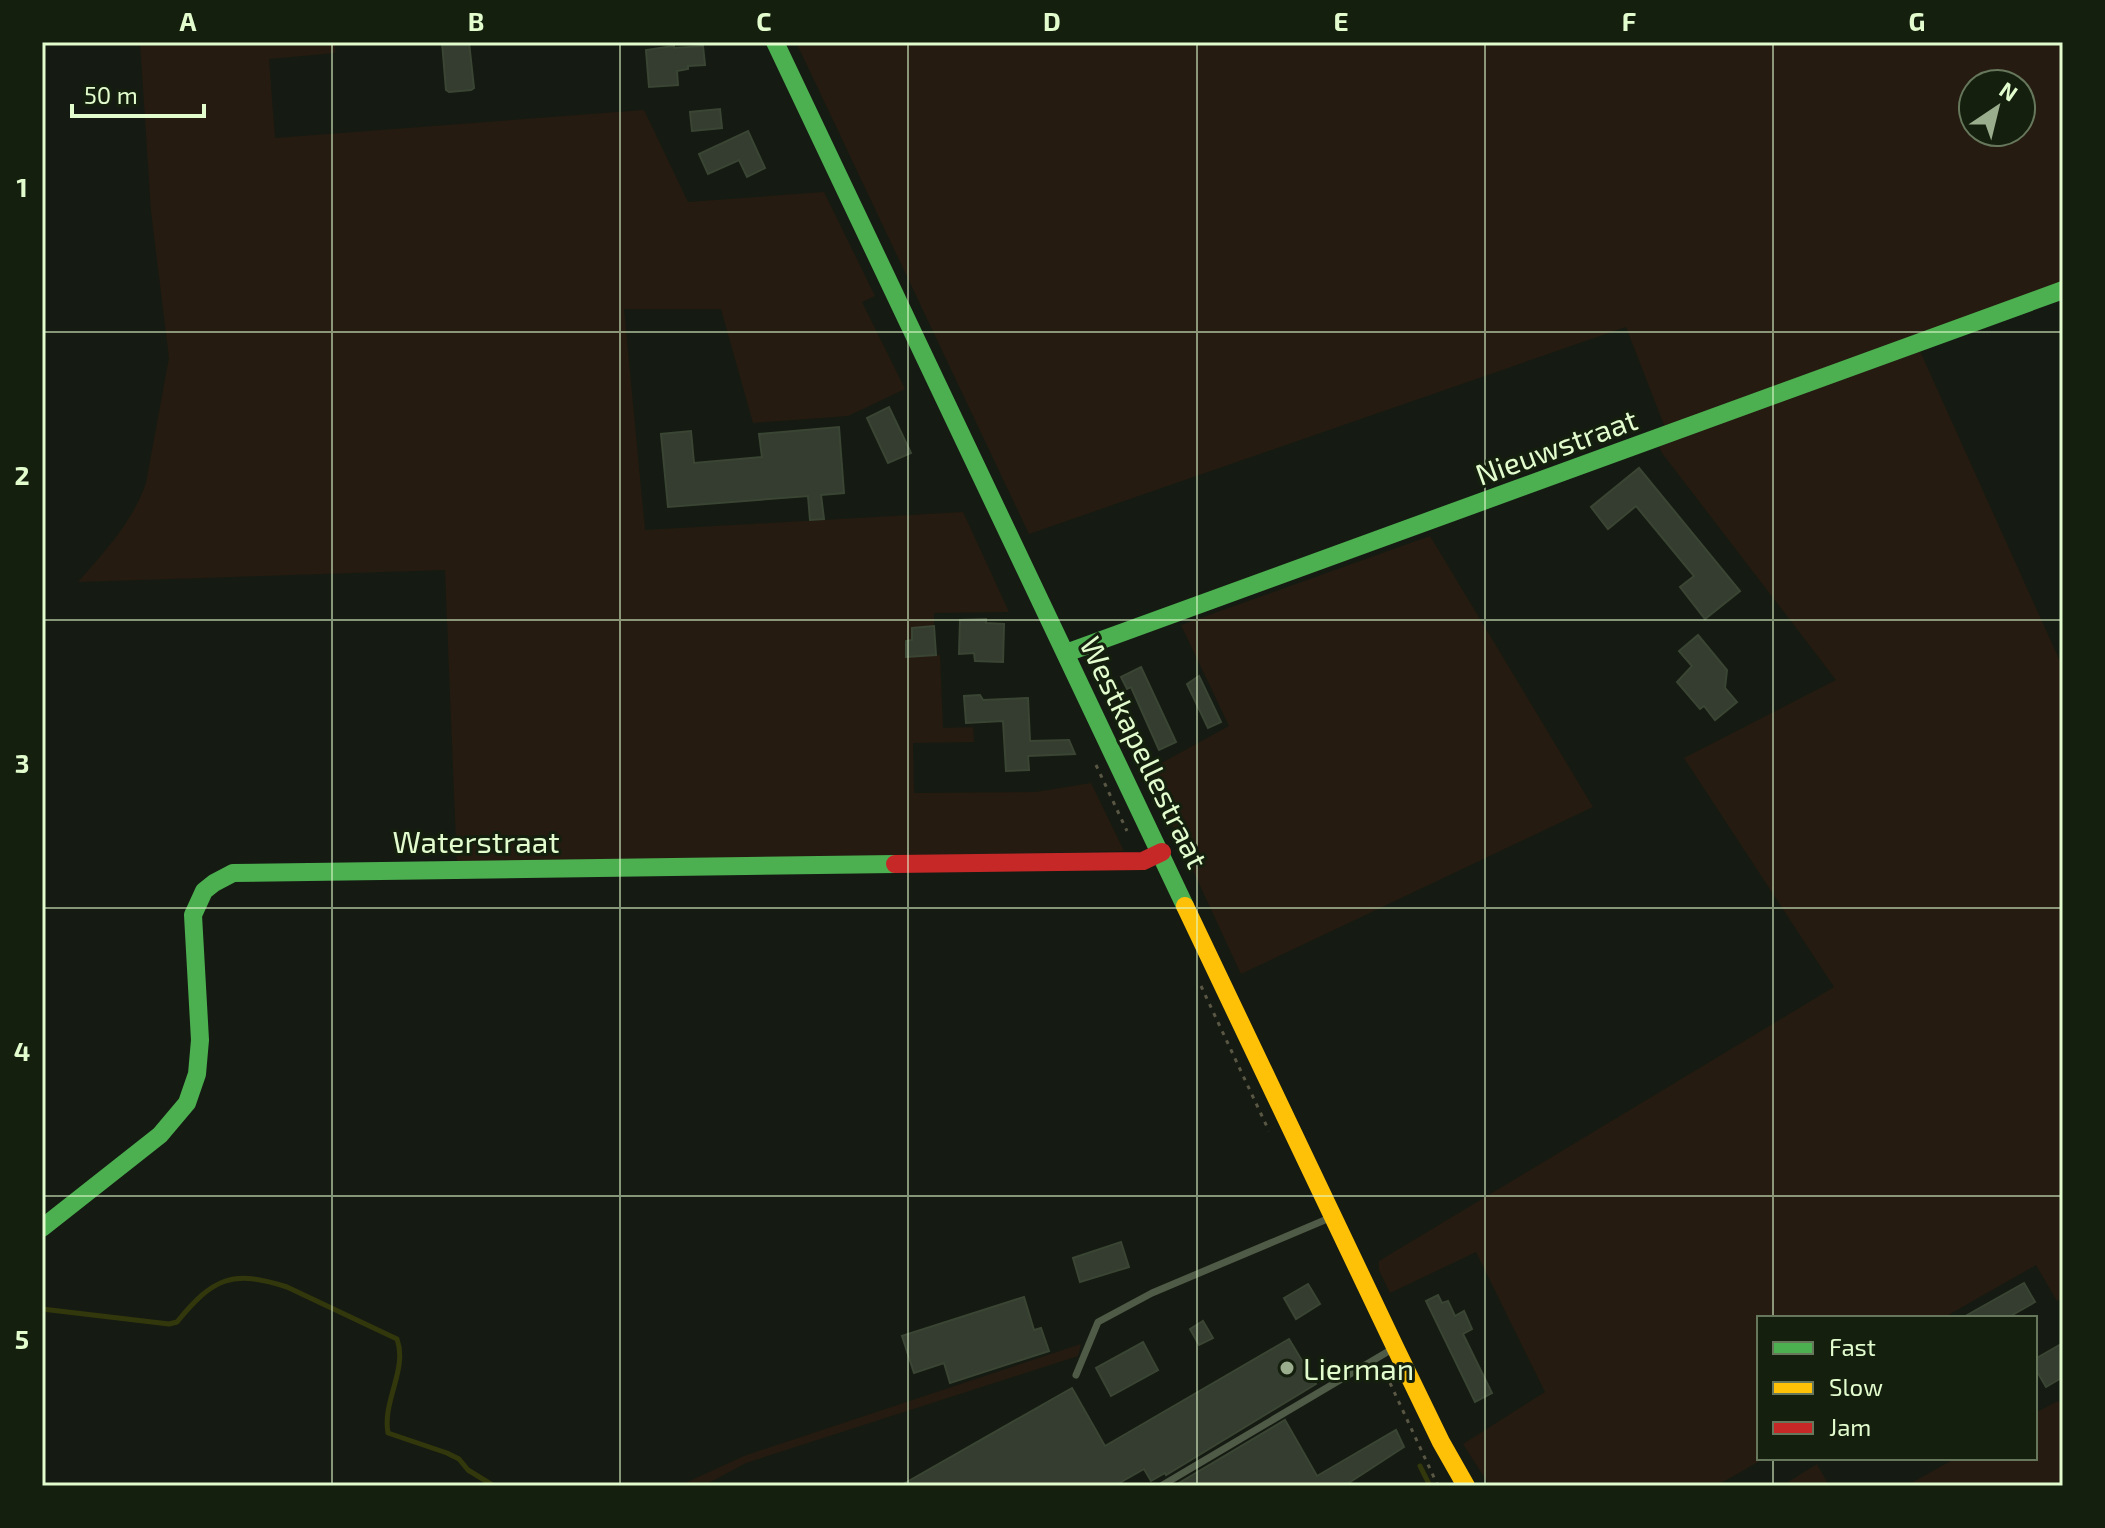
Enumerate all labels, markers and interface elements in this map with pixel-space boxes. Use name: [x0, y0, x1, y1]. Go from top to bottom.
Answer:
text: A: [180, 5, 197, 36]
text: B: [468, 5, 484, 36]
text: C: [756, 5, 772, 36]
text: D: [1043, 5, 1061, 36]
text: E: [1333, 5, 1349, 36]
text: F: [1622, 5, 1636, 36]
text: G: [1909, 5, 1925, 36]
scale bar: [72, 68, 204, 118]
north arrow: [1957, 68, 2037, 148]
text: N: [1995, 76, 2023, 106]
text: 50 m: [84, 80, 138, 109]
text: 1: [16, 171, 28, 202]
street label: Nieuwstraat: [1470, 400, 1642, 492]
text: 2: [14, 459, 30, 490]
street label: Westkapellestraat: [1073, 630, 1217, 874]
text: 3: [15, 747, 29, 778]
street label: Waterstraat: [392, 823, 560, 859]
text: 4: [14, 1035, 30, 1066]
legend: [1757, 1316, 2037, 1460]
text: 5: [15, 1323, 29, 1354]
text: Fast: [1829, 1332, 1876, 1361]
place label: Lierman: [1303, 1350, 1414, 1386]
marker: Lierman: [1278, 1359, 1296, 1377]
text: Slow: [1829, 1372, 1883, 1401]
text: Jam: [1829, 1412, 1871, 1441]

